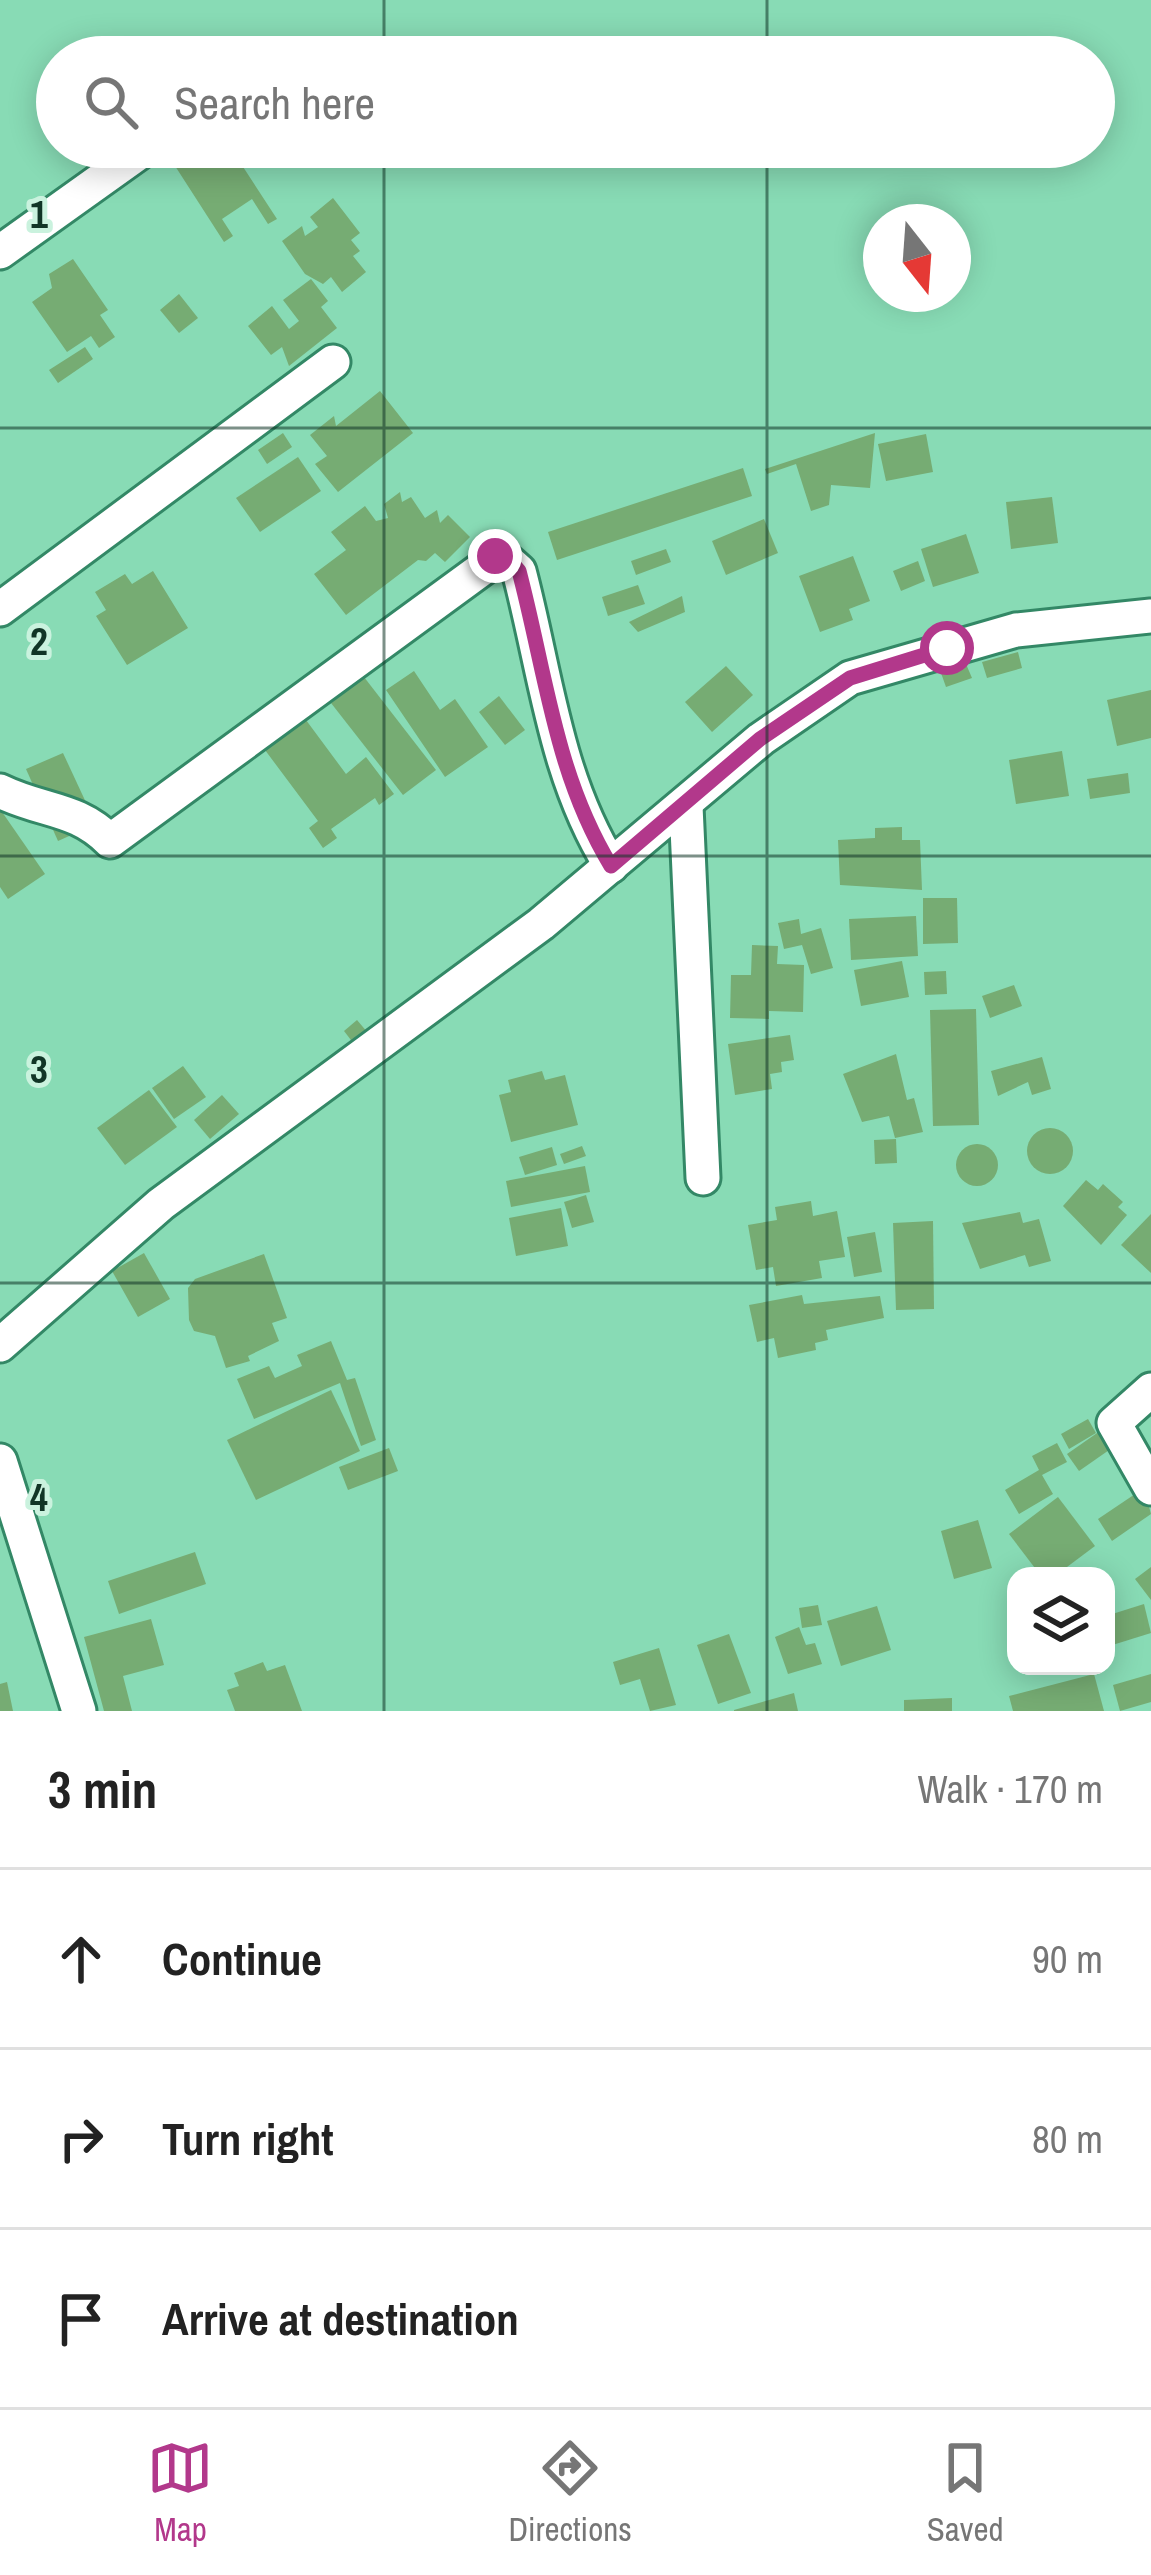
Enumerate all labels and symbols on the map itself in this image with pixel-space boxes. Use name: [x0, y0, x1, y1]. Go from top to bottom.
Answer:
text: 1: [30, 188, 48, 240]
north arrow: [863, 204, 971, 312]
route end: [468, 529, 522, 583]
text: 2: [30, 615, 48, 667]
route start: [920, 621, 974, 675]
text: 3: [30, 1043, 48, 1095]
text: 4: [30, 1471, 48, 1523]

